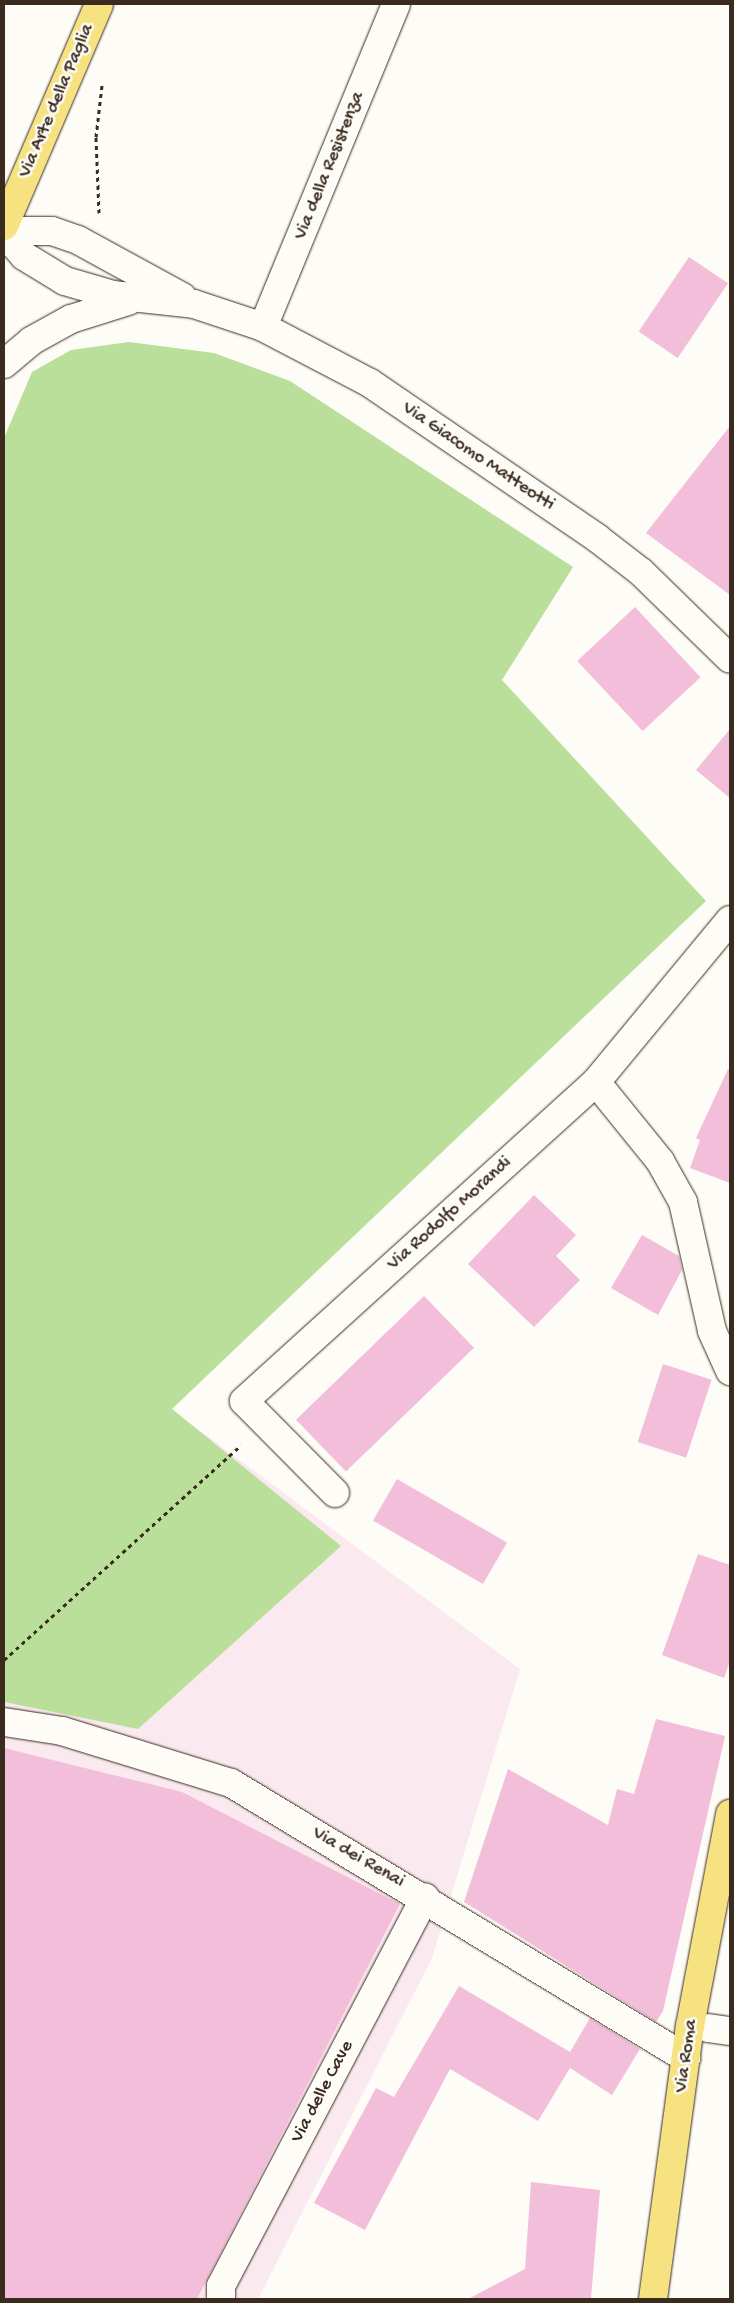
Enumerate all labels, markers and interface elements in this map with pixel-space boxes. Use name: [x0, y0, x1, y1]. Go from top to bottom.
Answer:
street label: Via Arte della Paglia: [14, 21, 100, 181]
street label: Via della Resistenza: [290, 89, 370, 243]
street label: Via Giacomo Matteotti: [397, 397, 559, 517]
street label: Via Rodolfo Morandi: [383, 1152, 517, 1276]
street label: Via dei Renai: [308, 1822, 408, 1894]
street label: Via Roma: [671, 2018, 703, 2094]
street label: Via delle Cave: [287, 2037, 359, 2147]

